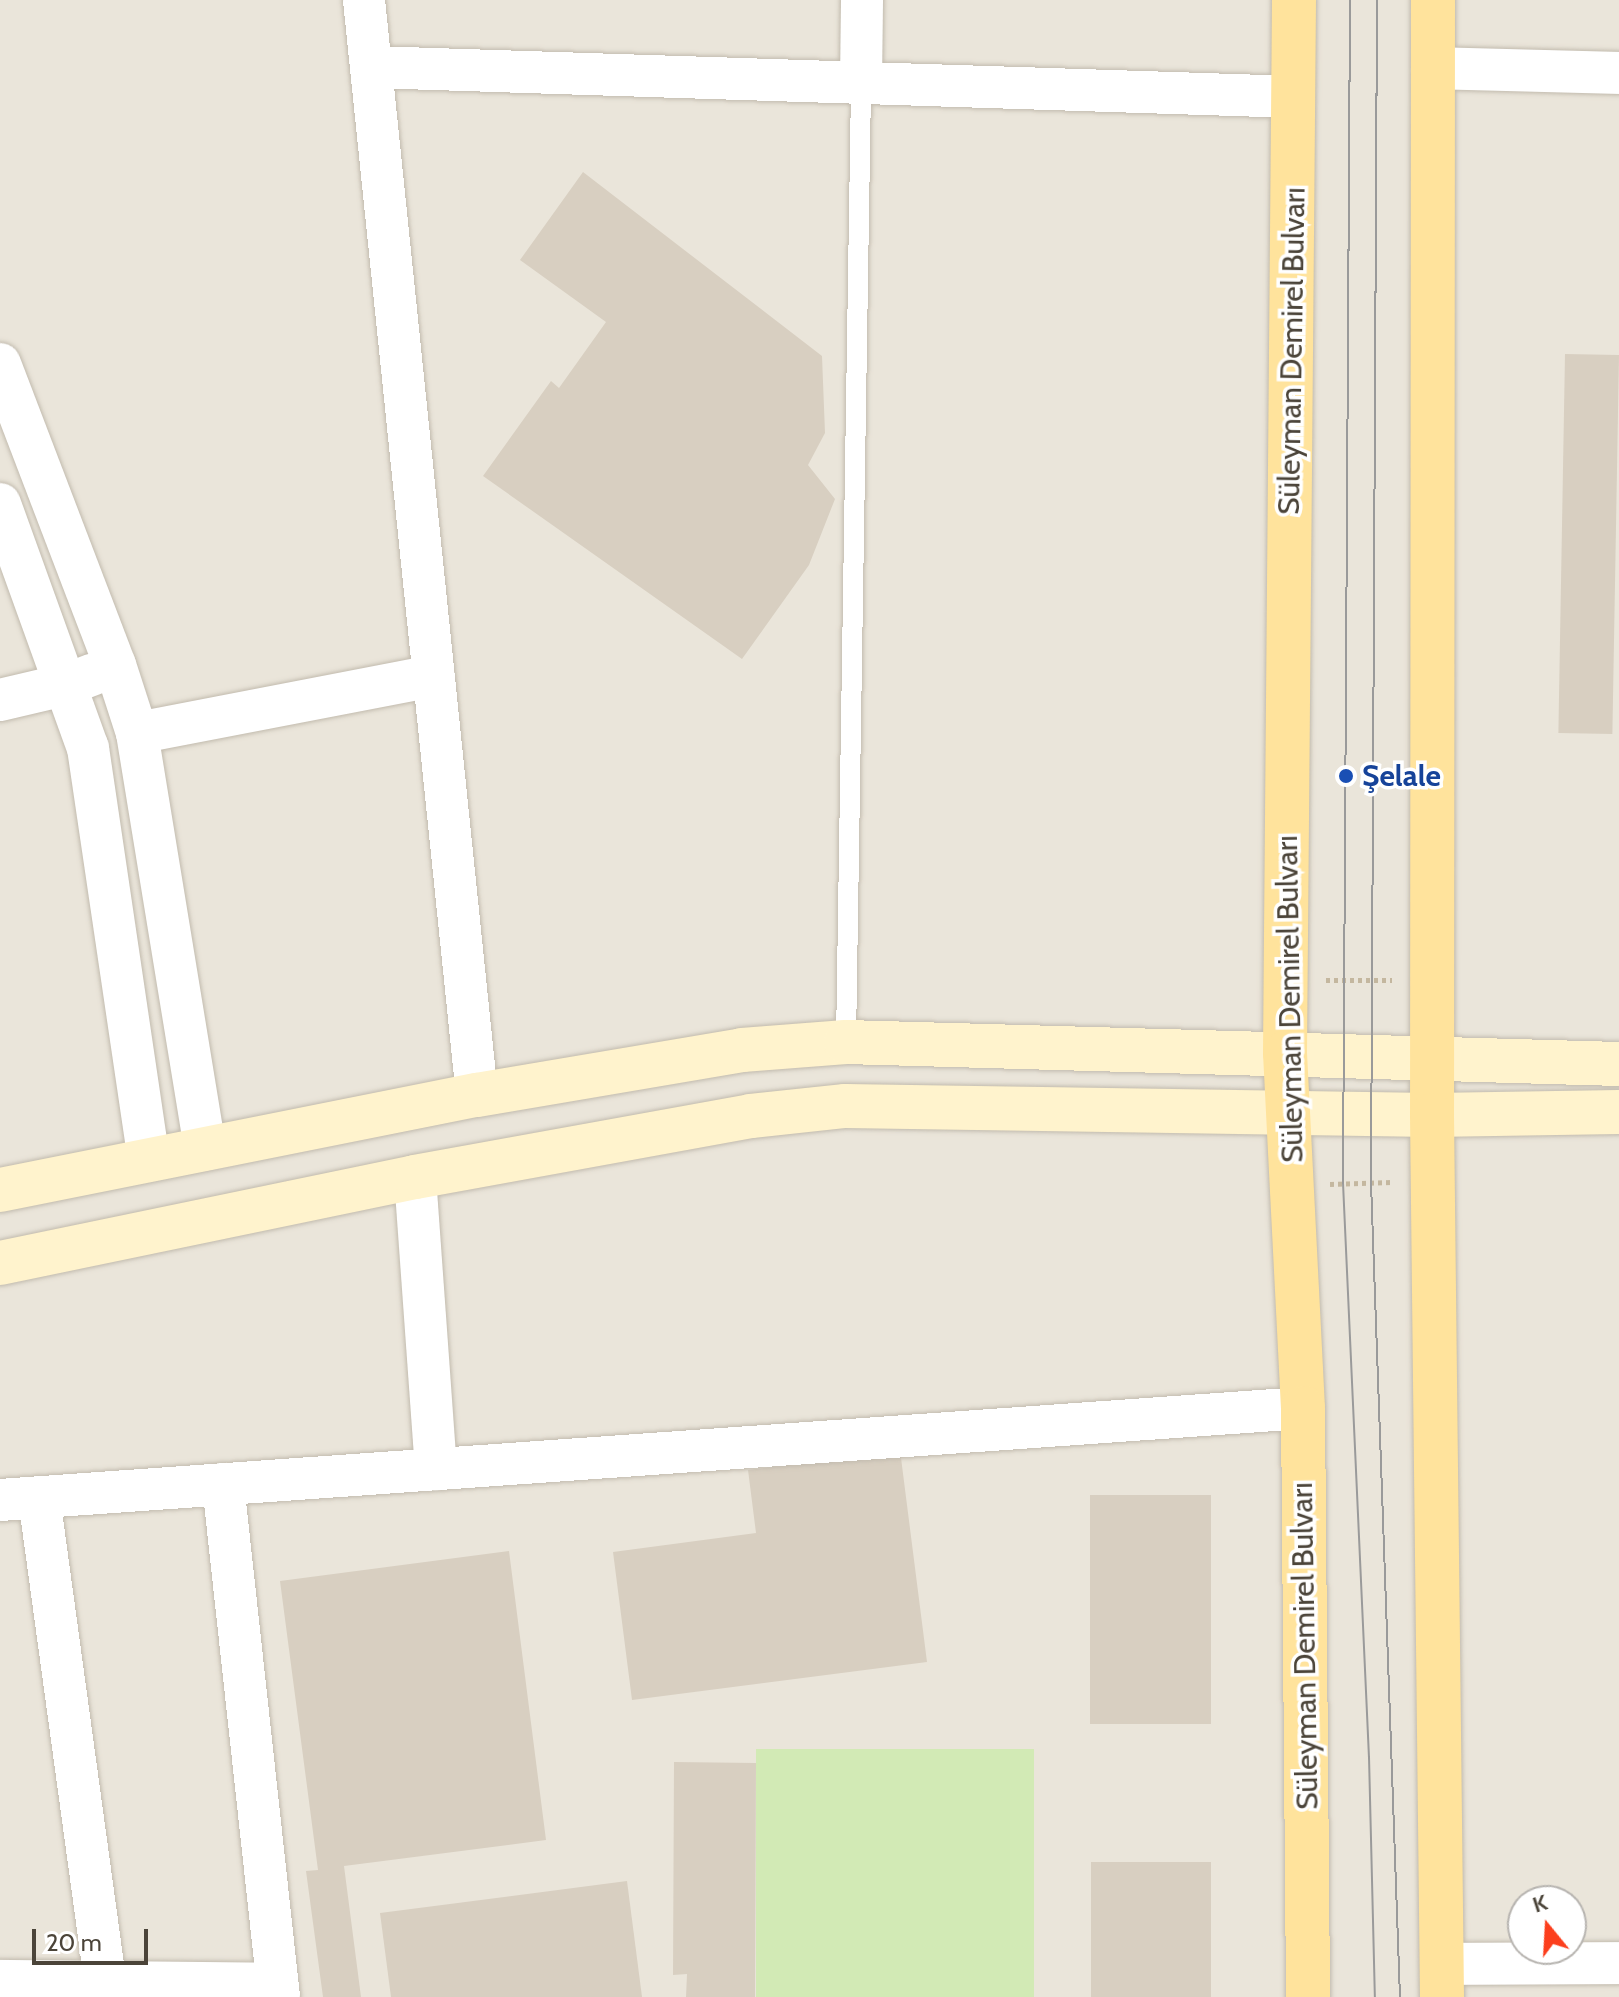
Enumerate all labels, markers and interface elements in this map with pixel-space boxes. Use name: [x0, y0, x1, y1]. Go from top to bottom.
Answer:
street label: Süleyman Demirel Bulvarı: [1271, 187, 1313, 515]
place label: Şelale: [1362, 758, 1441, 794]
marker: Şelale: [1337, 767, 1355, 785]
street label: Süleyman Demirel Bulvarı: [1269, 835, 1311, 1163]
street label: Süleyman Demirel Bulvarı: [1284, 1482, 1326, 1810]
north arrow: [1507, 1885, 1587, 1965]
text: K: [1529, 1889, 1551, 1919]
scale bar: [36, 1913, 152, 1963]
text: 20 m: [46, 1928, 102, 1957]

